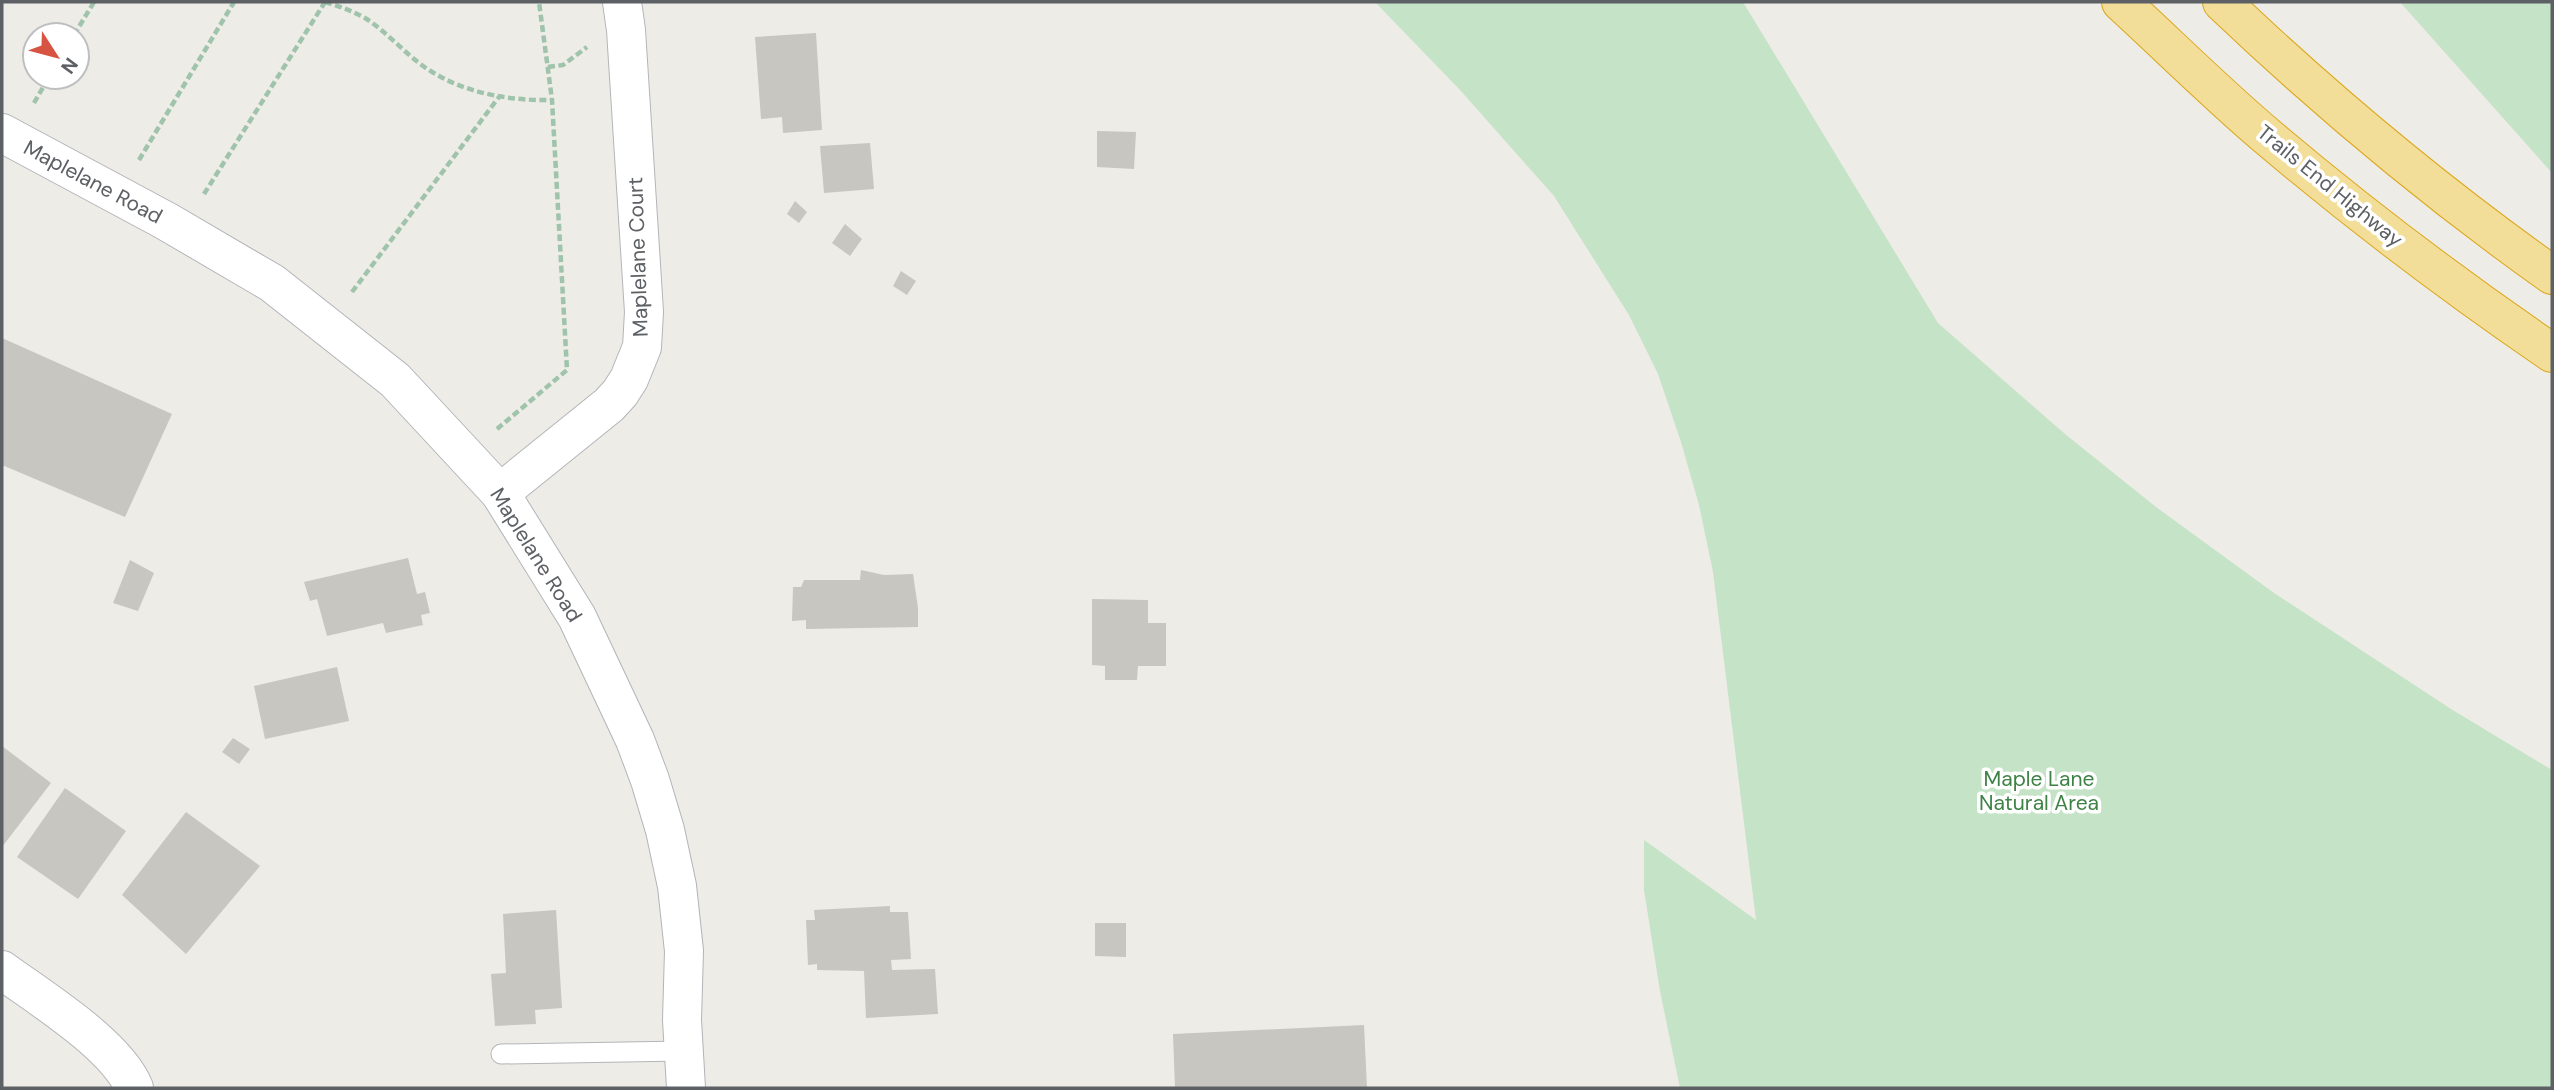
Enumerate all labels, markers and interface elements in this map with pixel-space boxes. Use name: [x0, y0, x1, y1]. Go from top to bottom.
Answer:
north arrow: [21, 21, 91, 91]
text: N: [55, 53, 84, 79]
street label: Trails End Highway: [2251, 119, 2409, 254]
street label: Maplelane Road: [19, 134, 167, 230]
street label: Maplelane Court: [621, 177, 655, 337]
street label: Maplelane Road: [483, 483, 589, 627]
park label: Maple Lane Natural Area: [1979, 765, 2099, 817]

